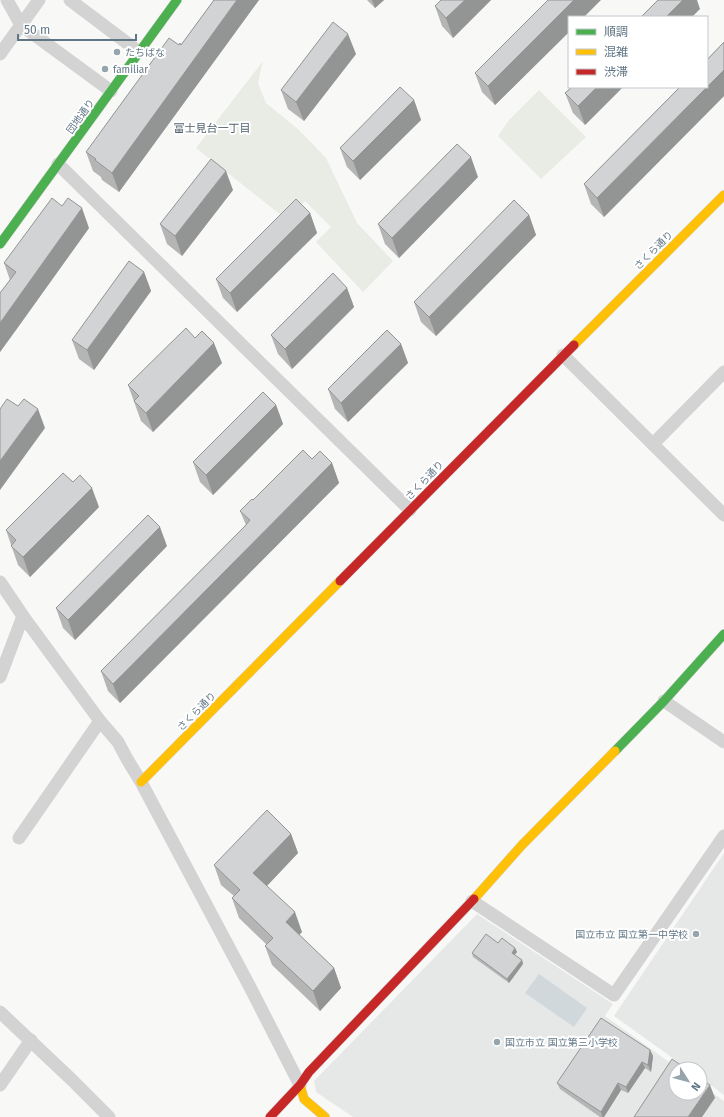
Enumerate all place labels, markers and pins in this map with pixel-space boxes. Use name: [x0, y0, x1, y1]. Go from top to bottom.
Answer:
marker: たちばな: [112, 47, 122, 57]
place label: たちばな: [125, 47, 165, 59]
marker: familiar: [100, 64, 110, 74]
place label: familiar: [113, 64, 148, 76]
place label: 国立市立 国立第一中学校: [575, 929, 688, 941]
marker: 国立市立 国立第一中学校: [691, 929, 701, 939]
marker: 国立市立 国立第三小学校: [492, 1037, 502, 1047]
place label: 国立市立 国立第三小学校: [505, 1037, 618, 1049]

